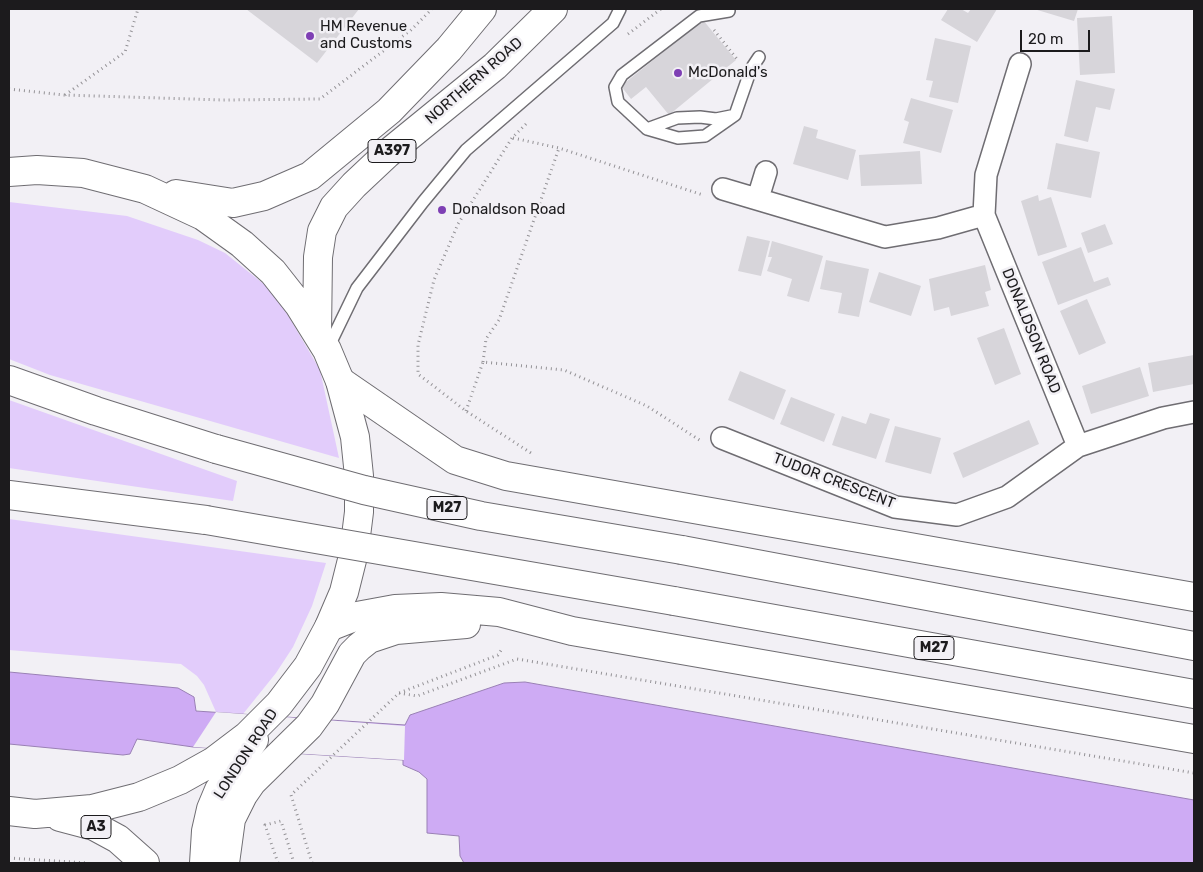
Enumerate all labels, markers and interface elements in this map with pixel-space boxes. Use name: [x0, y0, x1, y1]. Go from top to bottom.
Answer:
place label: HM Revenue and Customs: [320, 18, 412, 53]
scale bar: [1023, 20, 1093, 52]
marker: HM Revenue and Customs: [304, 30, 316, 42]
text: 20 m: [1028, 30, 1063, 48]
street label: NORTHERN ROAD: [422, 34, 526, 128]
place label: McDonald's: [688, 64, 768, 82]
marker: McDonald's: [672, 67, 684, 79]
road number: A397: [368, 140, 416, 162]
place label: Donaldson Road: [452, 201, 565, 219]
marker: Donaldson Road: [436, 204, 448, 216]
street label: DONALDSON ROAD: [998, 266, 1064, 396]
street label: TUDOR CRESCENT: [770, 449, 898, 513]
road number: M27: [427, 496, 467, 520]
road number: M27: [914, 636, 954, 660]
street label: LONDON ROAD: [210, 706, 282, 802]
road number: A3: [81, 816, 111, 839]

